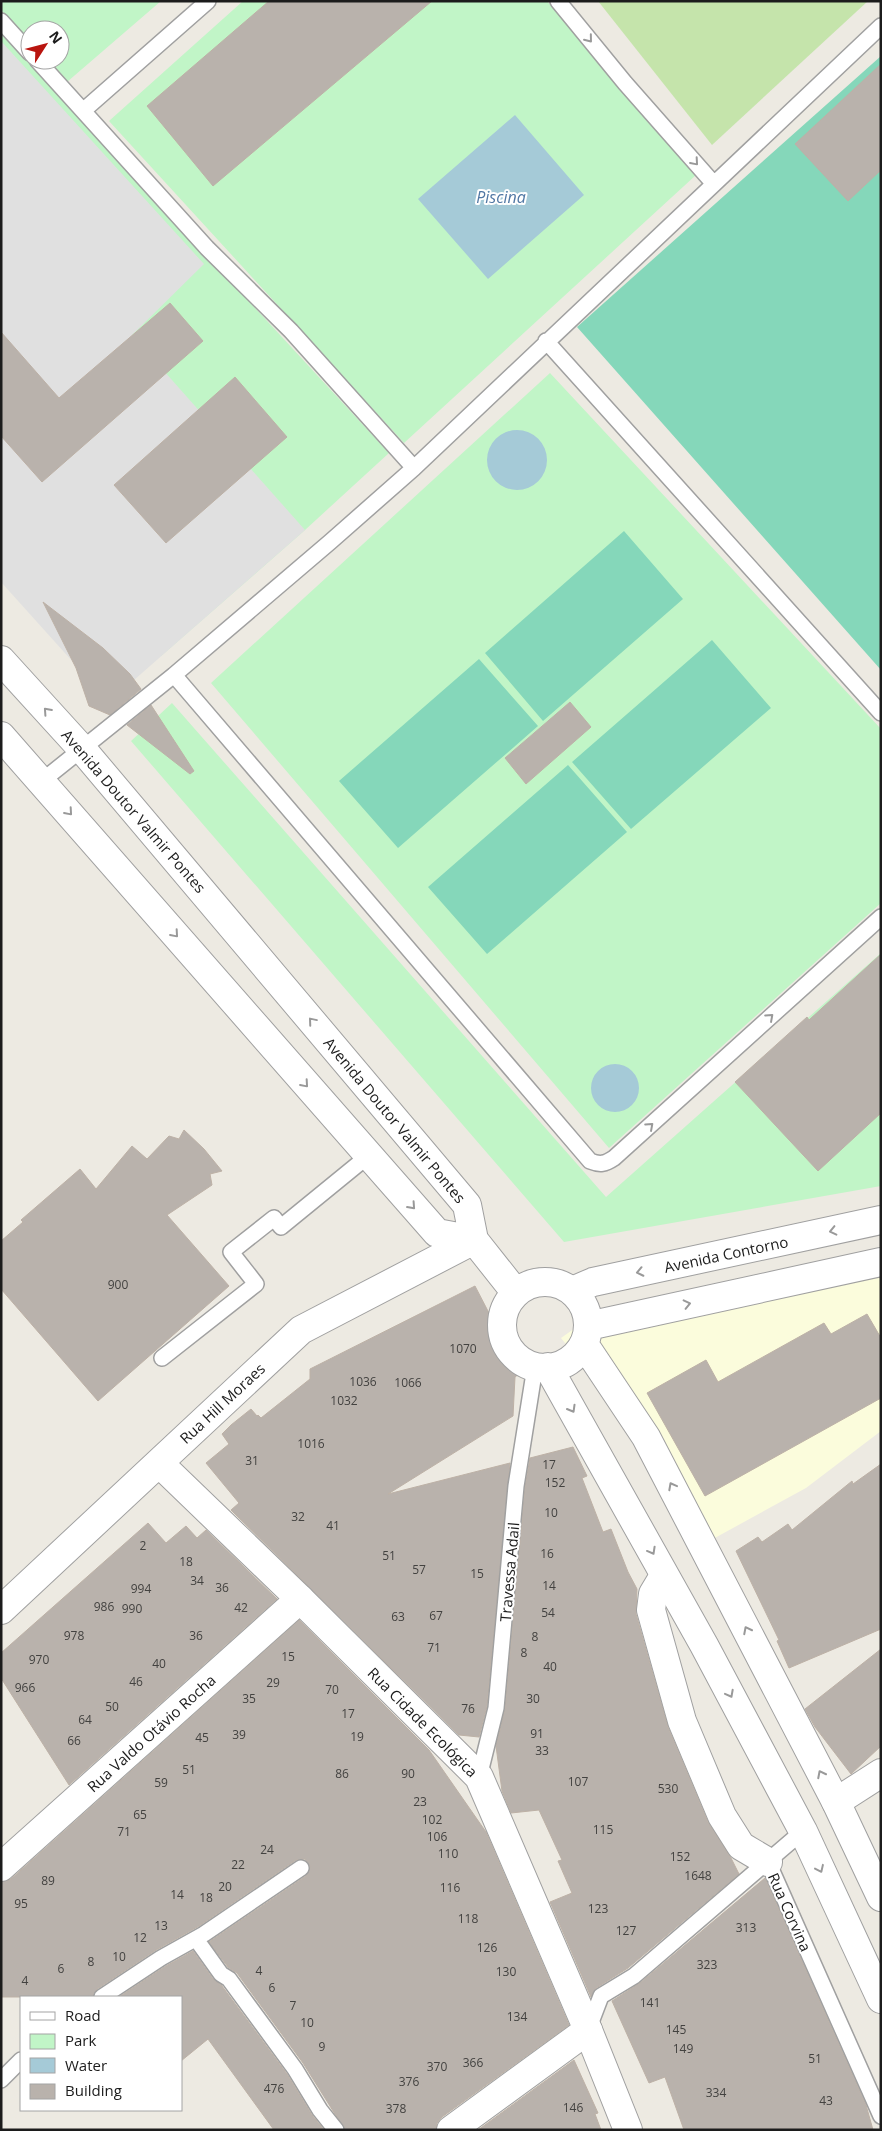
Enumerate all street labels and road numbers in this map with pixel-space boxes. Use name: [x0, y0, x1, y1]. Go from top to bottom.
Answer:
street label: Avenida Doutor Valmir Pontes: [57, 725, 211, 897]
street label: Avenida Doutor Valmir Pontes: [320, 1033, 470, 1207]
street label: Avenida Contorno: [662, 1231, 790, 1277]
street label: Rua Hill Moraes: [175, 1358, 269, 1448]
street label: Travessa Adail: [495, 1521, 523, 1623]
street label: Rua Cidade Ecológica: [364, 1663, 482, 1781]
street label: Rua Valdo Otávio Rocha: [82, 1670, 220, 1796]
street label: Rua Corvina: [764, 1870, 816, 1954]

